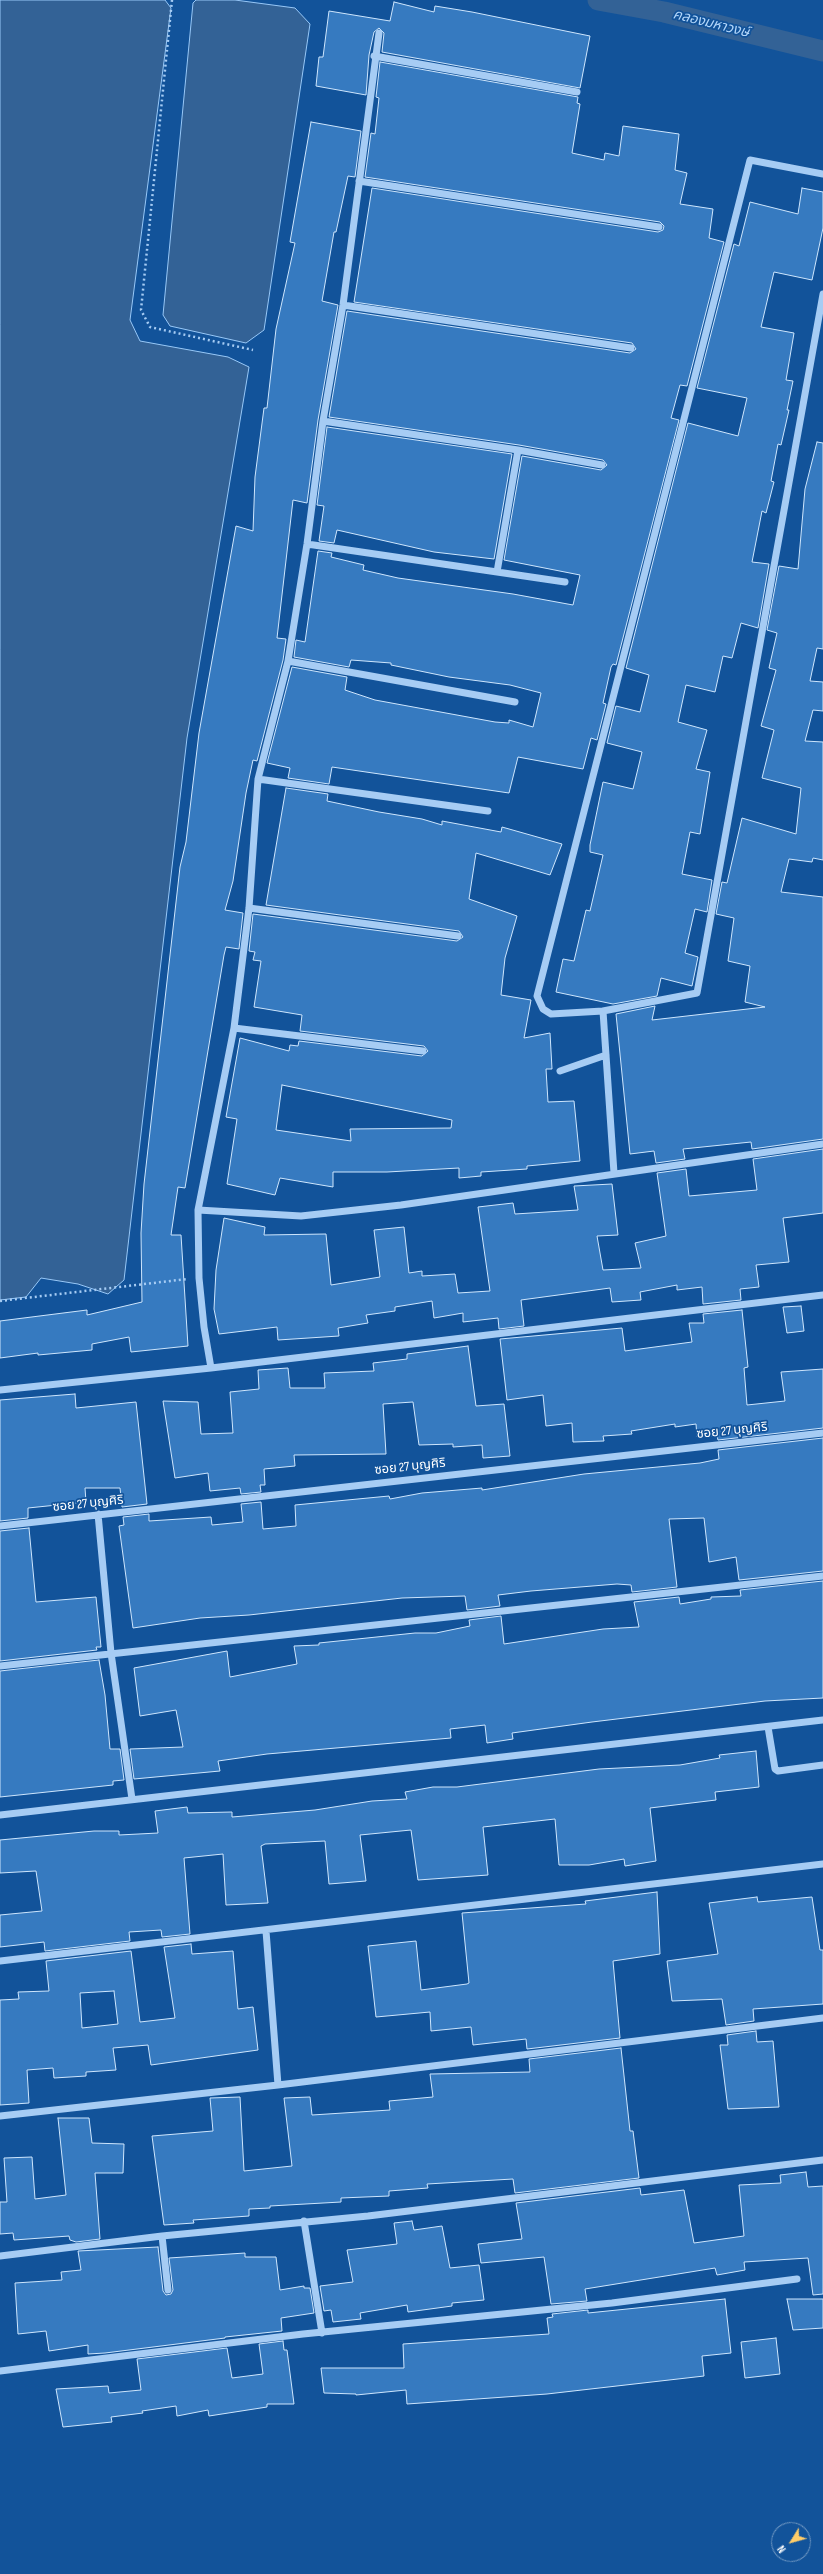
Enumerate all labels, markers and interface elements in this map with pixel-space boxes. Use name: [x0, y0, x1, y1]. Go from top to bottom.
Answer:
water label: คลองมหาวงษ์: [671, 6, 751, 42]
street label: ซอย 27 บุญศิริ: [696, 1420, 768, 1442]
street label: ซอย 27 บุญศิริ: [374, 1456, 446, 1478]
street label: ซอย 27 บุญศิริ: [52, 1493, 124, 1515]
north arrow: [771, 2522, 811, 2562]
text: N: [775, 2543, 789, 2555]

